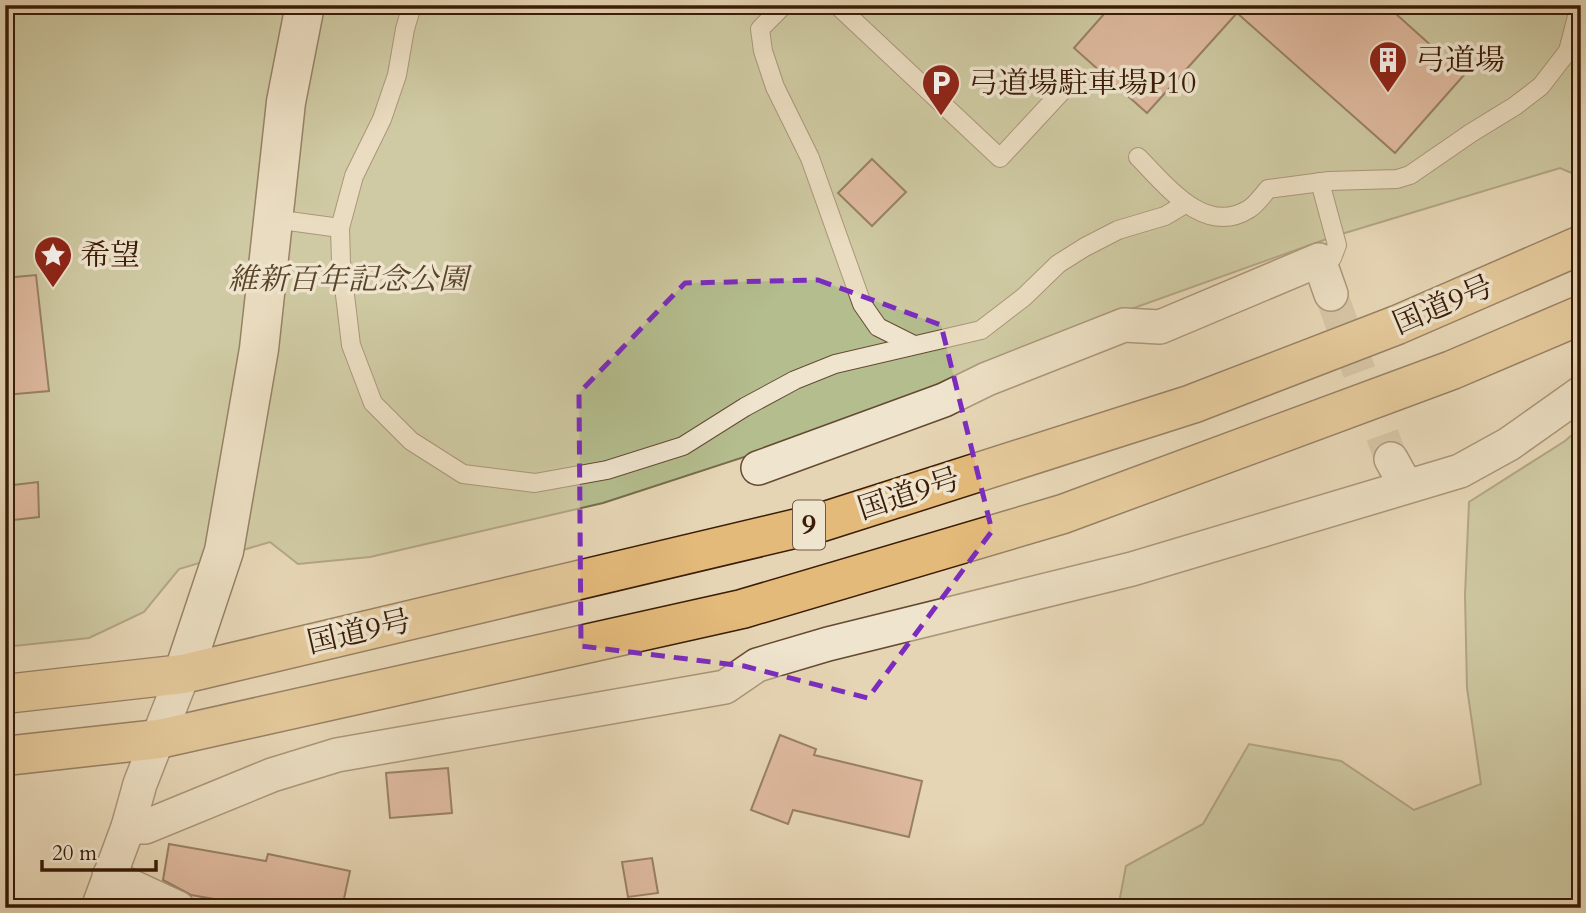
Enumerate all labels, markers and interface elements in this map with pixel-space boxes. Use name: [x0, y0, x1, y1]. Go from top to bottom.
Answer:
building icon: 弓道場: [1367, 39, 1409, 94]
place label: 弓道場: [1415, 40, 1505, 81]
parking icon: 弓道場駐車場P10: [920, 62, 962, 117]
place label: 弓道場駐車場P10: [968, 63, 1196, 104]
place icon: 希望: [32, 234, 74, 289]
place label: 希望: [80, 235, 140, 276]
park label: 維新百年記念公園: [228, 259, 473, 300]
street label: 国道9号: [1386, 266, 1500, 344]
street label: 国道9号: [853, 458, 965, 530]
road number: 9: [793, 500, 825, 550]
street label: 国道9号: [303, 600, 415, 664]
scale bar: [42, 829, 156, 873]
text: 20 m: [52, 839, 97, 868]

